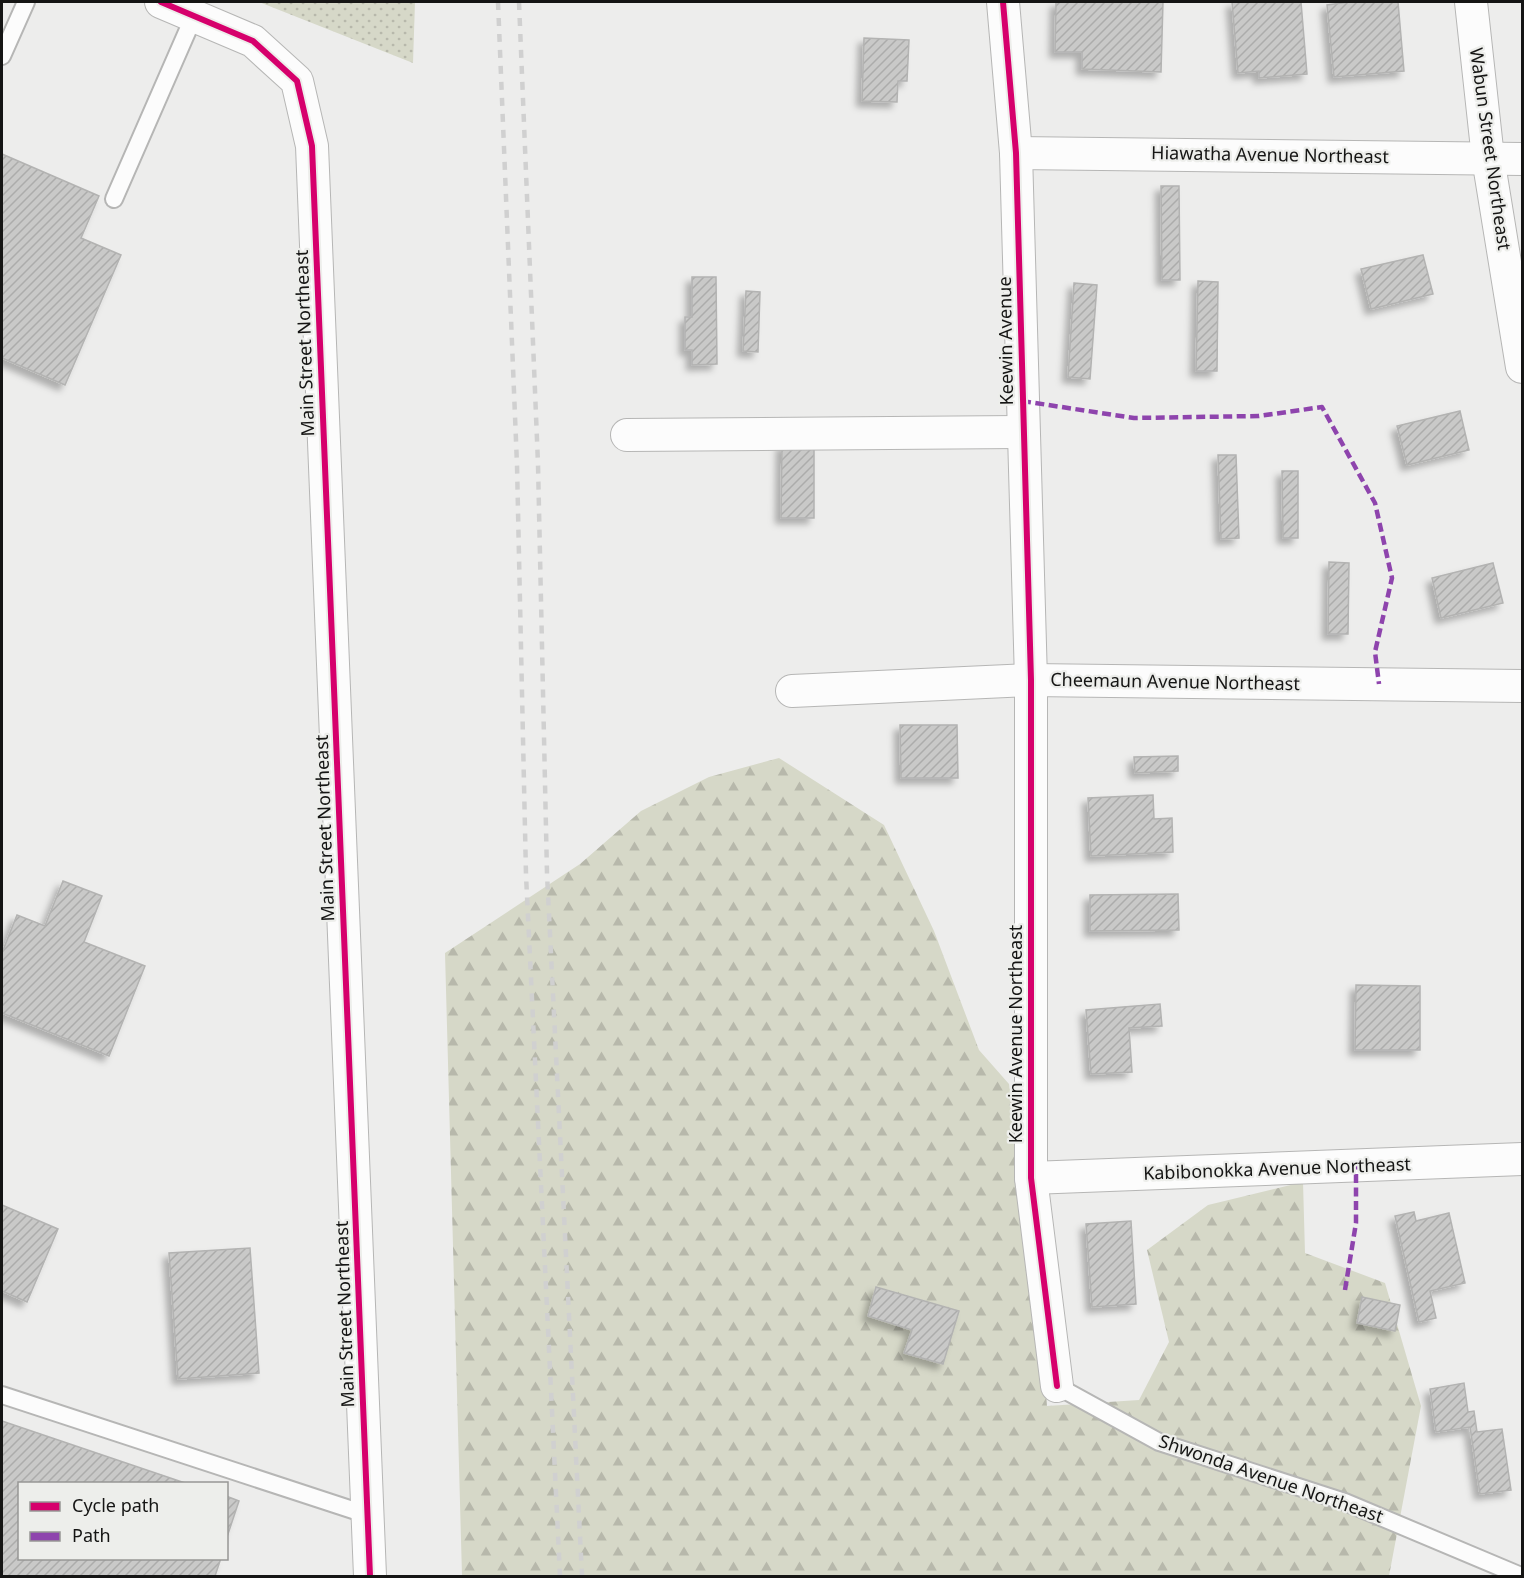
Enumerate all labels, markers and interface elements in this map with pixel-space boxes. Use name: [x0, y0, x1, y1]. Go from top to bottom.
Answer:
street label: Wabun Street Northeast: [1465, 46, 1517, 252]
street label: Hiawatha Avenue Northeast: [1151, 140, 1390, 168]
street label: Main Street Northeast: [289, 249, 319, 437]
street label: Keewin Avenue: [992, 276, 1018, 406]
street label: Cheemaun Avenue Northeast: [1050, 667, 1300, 695]
street label: Main Street Northeast: [309, 734, 339, 922]
street label: Keewin Avenue Northeast: [1003, 924, 1027, 1143]
street label: Kabibonokka Avenue Northeast: [1143, 1151, 1412, 1185]
street label: Main Street Northeast: [329, 1220, 359, 1408]
street label: Shwonda Avenue Northeast: [1156, 1428, 1387, 1528]
legend: [18, 1482, 228, 1560]
text: Cycle path: [72, 1493, 159, 1517]
text: Path: [72, 1523, 111, 1547]

